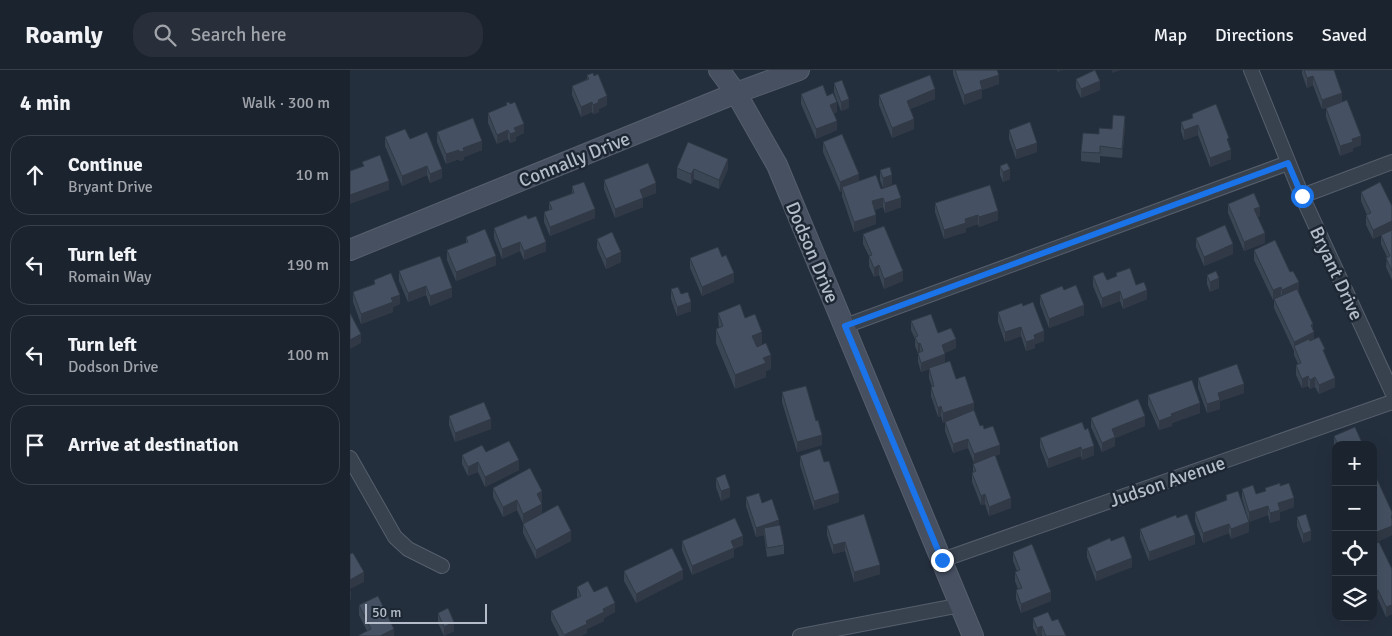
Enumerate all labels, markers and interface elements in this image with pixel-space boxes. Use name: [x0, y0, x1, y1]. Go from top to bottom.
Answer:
search box: [133, 12, 483, 57]
text: Roamly: [25, 20, 103, 50]
icon: search: [151, 21, 179, 49]
text: Search here: [191, 23, 287, 47]
text: Map: [1154, 24, 1187, 46]
text: Directions: [1215, 24, 1294, 46]
text: Saved: [1322, 24, 1367, 46]
text: 4 min: [20, 90, 71, 116]
text: Walk · 300 m: [242, 93, 330, 113]
street label: Connally Drive: [515, 127, 634, 193]
text: Continue: [68, 153, 143, 177]
icon: ahead: [21, 161, 49, 189]
text: 10 m: [295, 165, 329, 185]
text: Bryant Drive: [68, 177, 153, 197]
route start: [1291, 185, 1314, 208]
street label: Dodson Drive: [780, 198, 844, 307]
street label: Bryant Drive: [1304, 223, 1368, 324]
text: Turn left: [68, 243, 137, 267]
icon: left: [21, 251, 49, 279]
text: 190 m: [287, 255, 329, 275]
text: Romain Way: [68, 267, 152, 287]
text: Turn left: [68, 333, 137, 357]
icon: left: [21, 341, 49, 369]
text: 100 m: [287, 345, 329, 365]
text: Dodson Drive: [68, 357, 159, 377]
icon: arrive: [21, 431, 49, 459]
text: Arrive at destination: [68, 433, 239, 457]
map controls: [1332, 441, 1377, 621]
button: +: [1332, 441, 1377, 486]
street label: Judson Avenue: [1106, 451, 1229, 513]
button: −: [1332, 486, 1377, 531]
button: locate: [1332, 531, 1377, 576]
route end: [931, 549, 954, 572]
button: layers: [1332, 576, 1377, 621]
scale bar: [365, 601, 488, 624]
text: 50 m: [372, 604, 401, 621]

